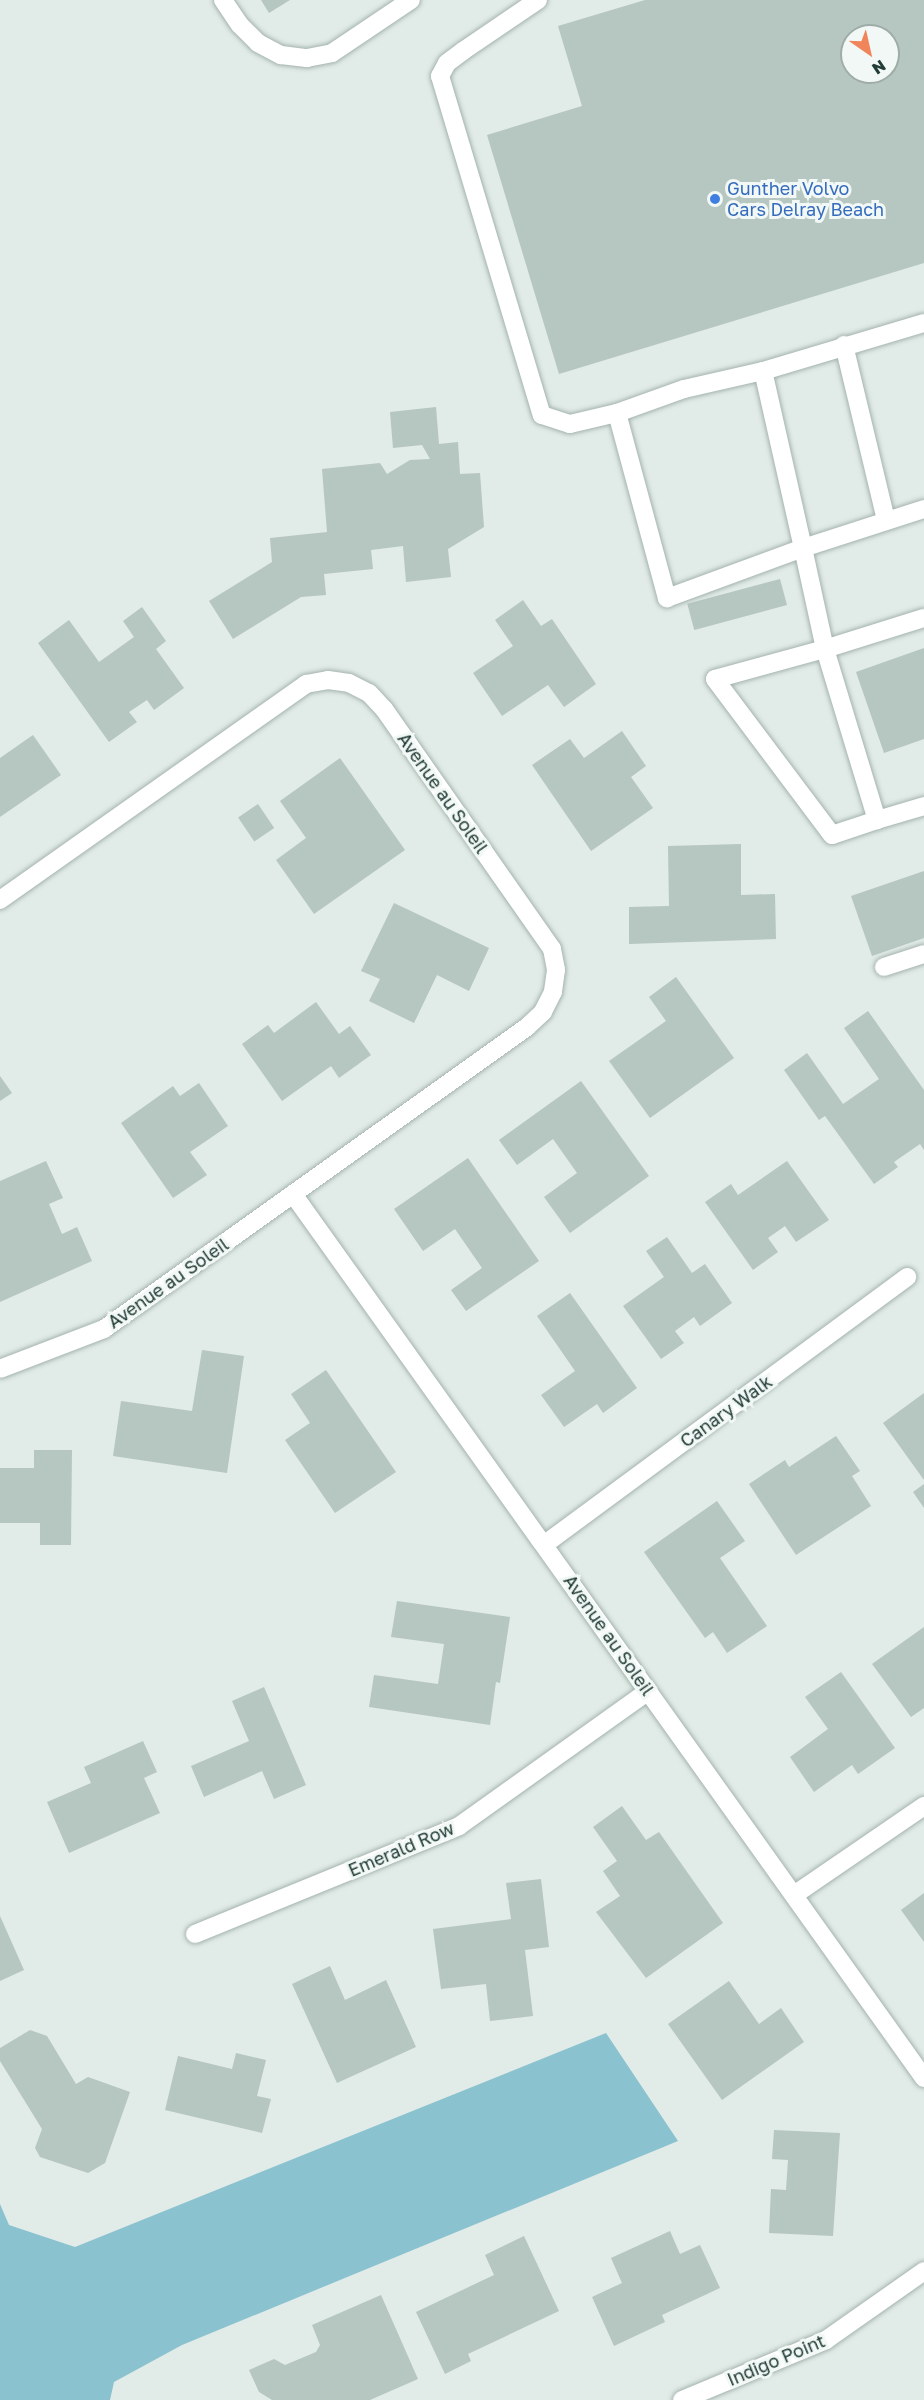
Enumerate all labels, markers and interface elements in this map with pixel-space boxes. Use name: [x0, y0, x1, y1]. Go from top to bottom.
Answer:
north arrow: [840, 24, 900, 84]
text: N: [868, 56, 890, 79]
place label: Gunther Volvo Cars Delray Beach: [727, 178, 884, 220]
marker: Gunther Volvo Cars Delray Beach: [708, 192, 722, 206]
street label: Avenue au Soleil: [393, 728, 493, 858]
street label: Avenue au Soleil: [103, 1233, 233, 1333]
street label: Canary Walk: [676, 1370, 776, 1452]
street label: Avenue au Soleil: [559, 1570, 659, 1700]
street label: Emerald Row: [345, 1817, 457, 1881]
street label: Indigo Point: [724, 2330, 828, 2390]

